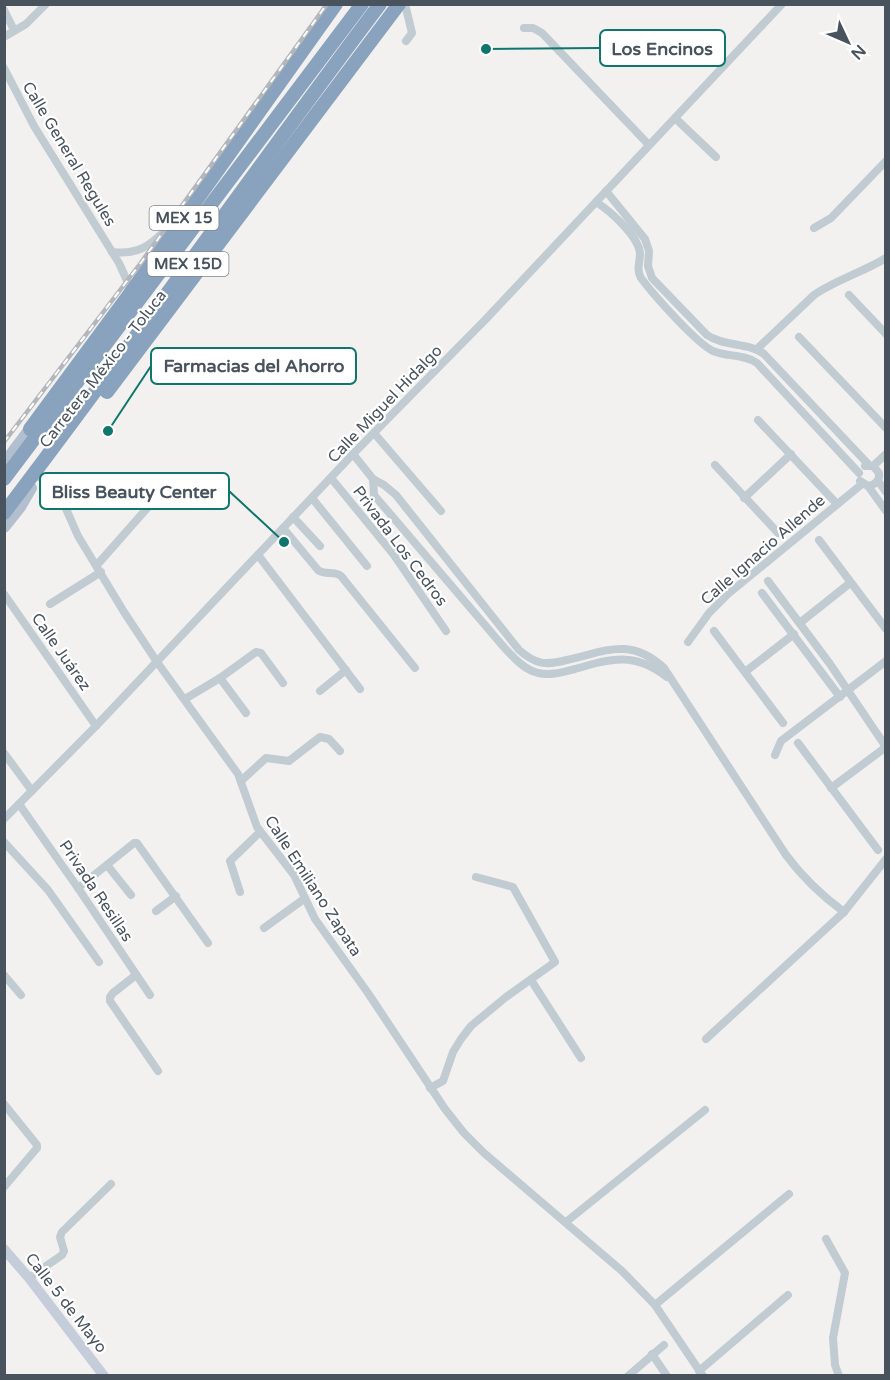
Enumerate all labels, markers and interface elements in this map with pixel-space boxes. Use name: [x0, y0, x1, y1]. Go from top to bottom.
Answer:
north arrow: [818, 12, 878, 72]
callout: Los Encinos: [600, 30, 725, 66]
text: Los Encinos: [611, 38, 713, 60]
text: N: [846, 40, 870, 63]
street label: Calle General Regules: [18, 78, 120, 230]
road number: MEX 15: [150, 206, 219, 230]
road number: MEX 15D: [148, 252, 228, 276]
street label: Carretera México - Toluca: [35, 286, 171, 452]
street label: Calle Miguel Hidalgo: [323, 341, 447, 467]
callout: Farmacias del Ahorro: [151, 348, 356, 384]
text: Farmacias del Ahorro: [163, 355, 345, 377]
callout: Bliss Beauty Center: [40, 473, 229, 509]
text: Bliss Beauty Center: [52, 481, 218, 503]
street label: Privada Los Cedros: [348, 482, 452, 610]
street label: Calle Ignacio Allende: [697, 490, 829, 610]
street label: Calle Juárez: [27, 609, 95, 695]
street label: Calle Emiliano Zapata: [260, 812, 366, 960]
street label: Privada Resillas: [55, 836, 137, 946]
street label: Calle 5 de Mayo: [21, 1249, 111, 1357]

